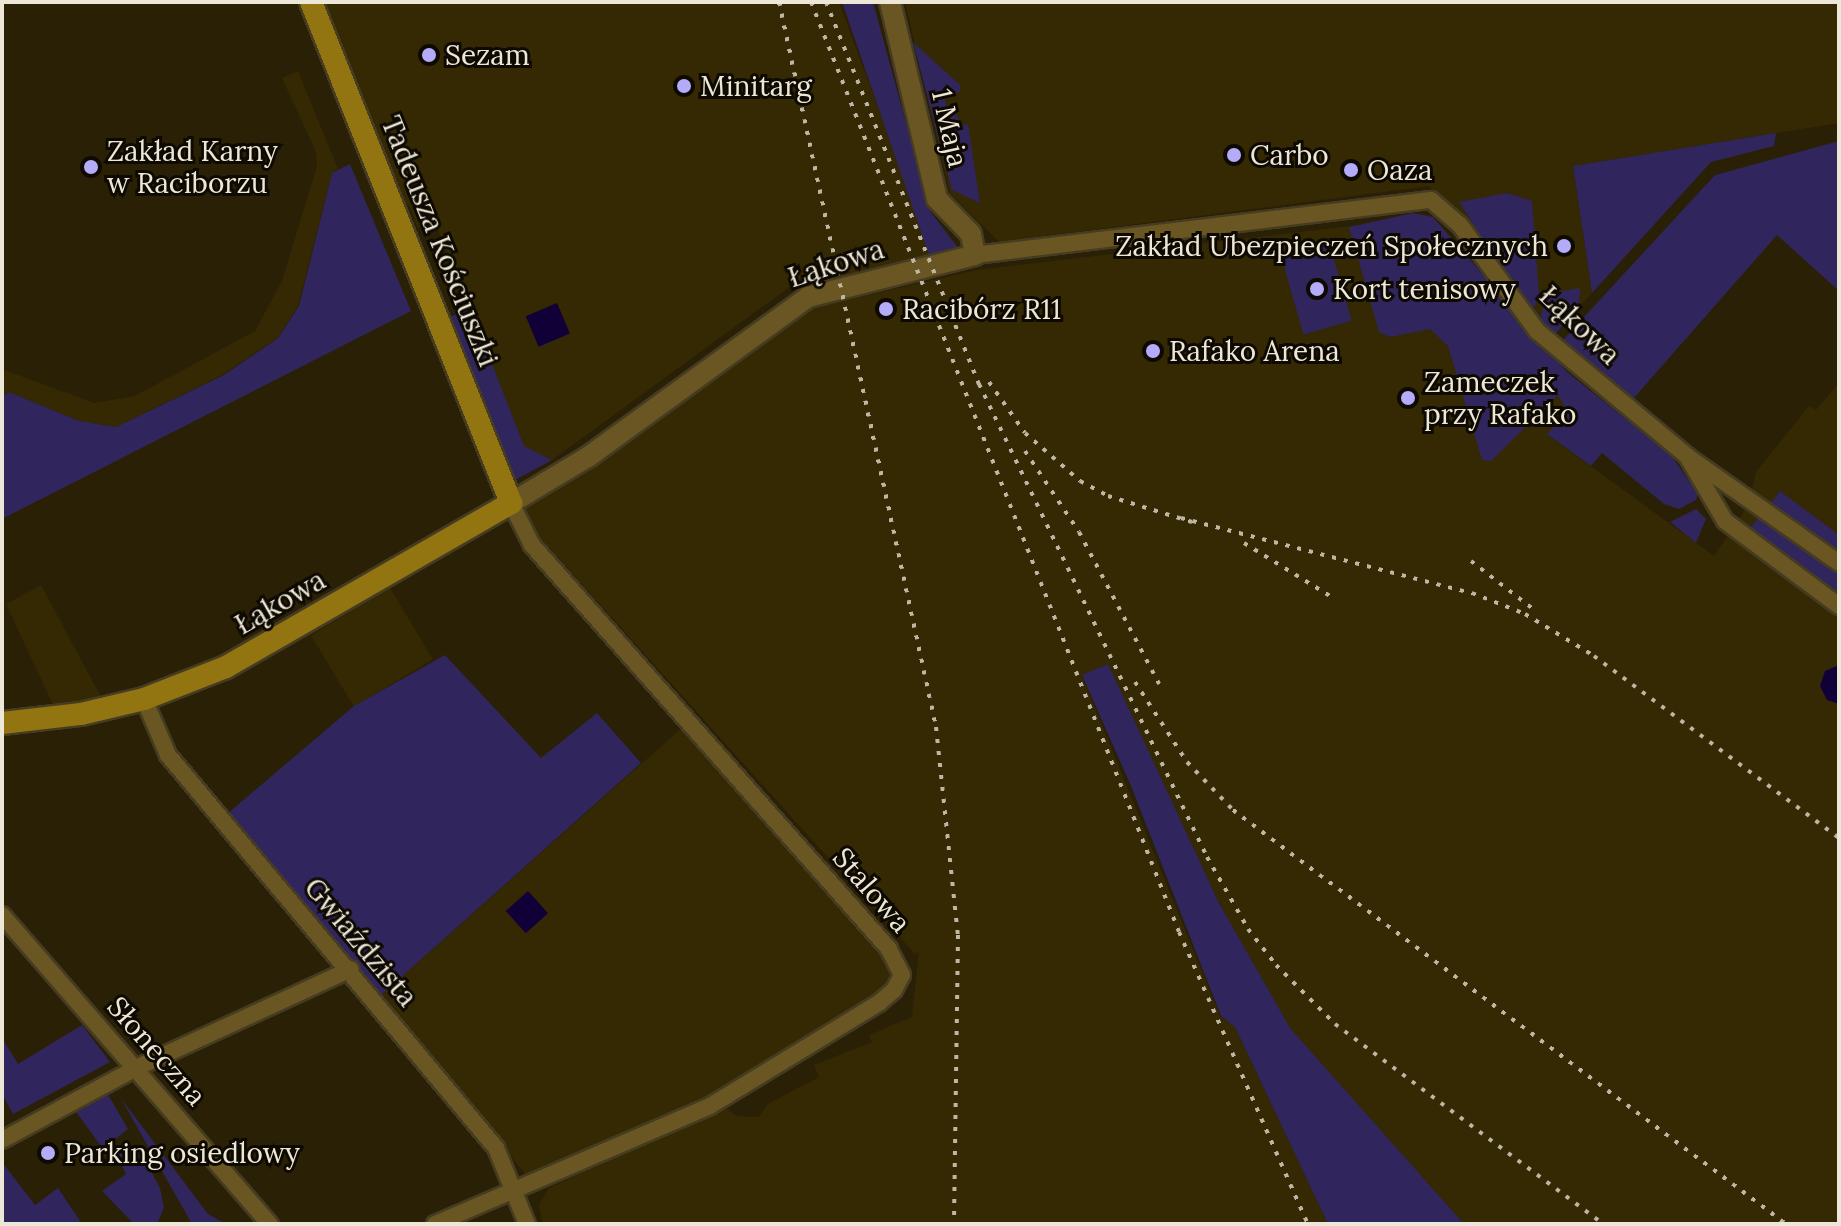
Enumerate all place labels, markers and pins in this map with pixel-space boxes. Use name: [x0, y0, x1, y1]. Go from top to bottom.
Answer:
place label: Sezam: [445, 38, 530, 72]
marker: Sezam: [420, 46, 438, 64]
place label: Minitarg: [700, 69, 812, 103]
marker: Minitarg: [675, 77, 693, 95]
place label: Zakład Karny w Raciborzu: [107, 134, 278, 200]
place label: Carbo: [1250, 138, 1329, 172]
marker: Carbo: [1225, 146, 1243, 164]
place label: Oaza: [1367, 153, 1432, 187]
marker: Zakład Karny w Raciborzu: [82, 158, 100, 176]
marker: Oaza: [1342, 161, 1360, 179]
place label: Zakład Ubezpieczeń Społecznych: [1115, 229, 1548, 263]
marker: Zakład Ubezpieczeń Społecznych: [1555, 237, 1573, 255]
place label: Kort tenisowy: [1333, 272, 1516, 306]
marker: Kort tenisowy: [1308, 280, 1326, 298]
place label: Racibórz R11: [902, 292, 1061, 326]
marker: Racibórz R11: [877, 300, 895, 318]
place label: Rafako Arena: [1169, 334, 1340, 368]
marker: Rafako Arena: [1144, 342, 1162, 360]
place label: Zameczek przy Rafako: [1424, 365, 1576, 431]
marker: Zameczek przy Rafako: [1399, 389, 1417, 407]
place label: Parking osiedlowy: [64, 1136, 300, 1170]
marker: Parking osiedlowy: [39, 1144, 57, 1162]

